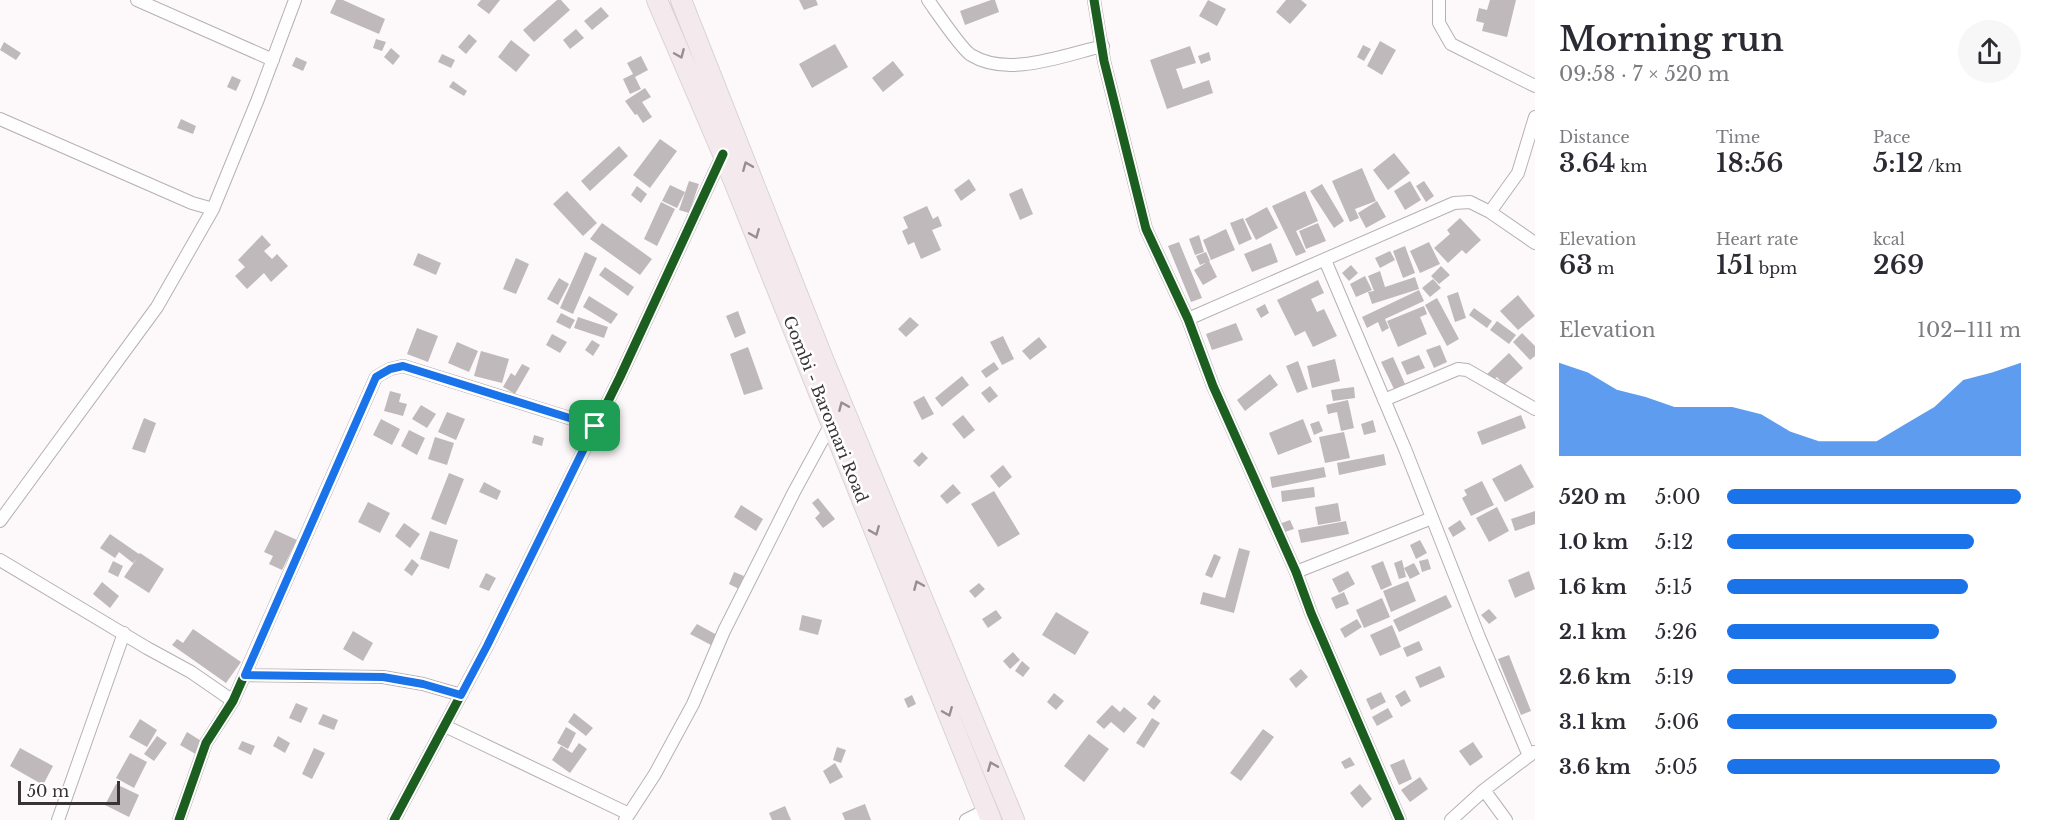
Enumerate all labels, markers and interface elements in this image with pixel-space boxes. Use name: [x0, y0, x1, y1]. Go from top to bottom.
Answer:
text: Morning run: [1559, 19, 1784, 60]
button: share: [1958, 20, 2021, 83]
one-way arrow: [672, 47, 684, 58]
text: 09:58 · 7 × 520 m: [1559, 62, 1730, 86]
text: Distance: [1559, 127, 1630, 147]
text: Time: [1716, 127, 1760, 147]
text: Pace: [1873, 127, 1910, 147]
text: 3.64: [1559, 147, 1616, 179]
text: 18:56: [1716, 147, 1784, 179]
text: 5:12: [1873, 147, 1924, 179]
text: km: [1616, 156, 1647, 176]
text: /km: [1924, 156, 1962, 176]
one-way arrow: [742, 161, 754, 172]
one-way arrow: [748, 227, 760, 238]
text: Elevation: [1559, 229, 1636, 249]
text: Heart rate: [1716, 229, 1798, 249]
text: kcal: [1873, 229, 1905, 249]
text: 63: [1559, 249, 1593, 281]
text: 151: [1716, 249, 1754, 281]
text: 269: [1873, 249, 1924, 281]
text: m: [1593, 258, 1614, 278]
text: bpm: [1754, 258, 1797, 278]
street label: Gombi - Baromari Road: [779, 313, 873, 505]
text: Elevation: [1559, 318, 1656, 342]
text: 102–111 m: [1917, 318, 2021, 342]
pin: [569, 400, 620, 451]
one-way arrow: [838, 401, 850, 412]
icon: arrive: [578, 409, 611, 442]
text: 520 m: [1559, 485, 1626, 509]
text: 5:00: [1655, 485, 1701, 509]
one-way arrow: [868, 525, 880, 536]
text: 1.0 km: [1559, 530, 1628, 554]
text: 5:12: [1655, 530, 1693, 554]
text: 1.6 km: [1559, 575, 1627, 599]
text: 5:15: [1655, 575, 1692, 599]
one-way arrow: [913, 581, 925, 592]
text: 2.1 km: [1559, 620, 1627, 644]
text: 5:26: [1655, 620, 1697, 644]
text: 2.6 km: [1559, 665, 1631, 689]
text: 5:19: [1655, 665, 1694, 689]
one-way arrow: [941, 706, 953, 717]
text: 3.1 km: [1559, 710, 1626, 734]
text: 5:06: [1655, 710, 1699, 734]
text: 3.6 km: [1559, 755, 1631, 779]
text: 5:05: [1655, 755, 1698, 779]
one-way arrow: [987, 761, 999, 772]
scale bar: [18, 778, 120, 806]
text: 50 m: [27, 781, 69, 801]

